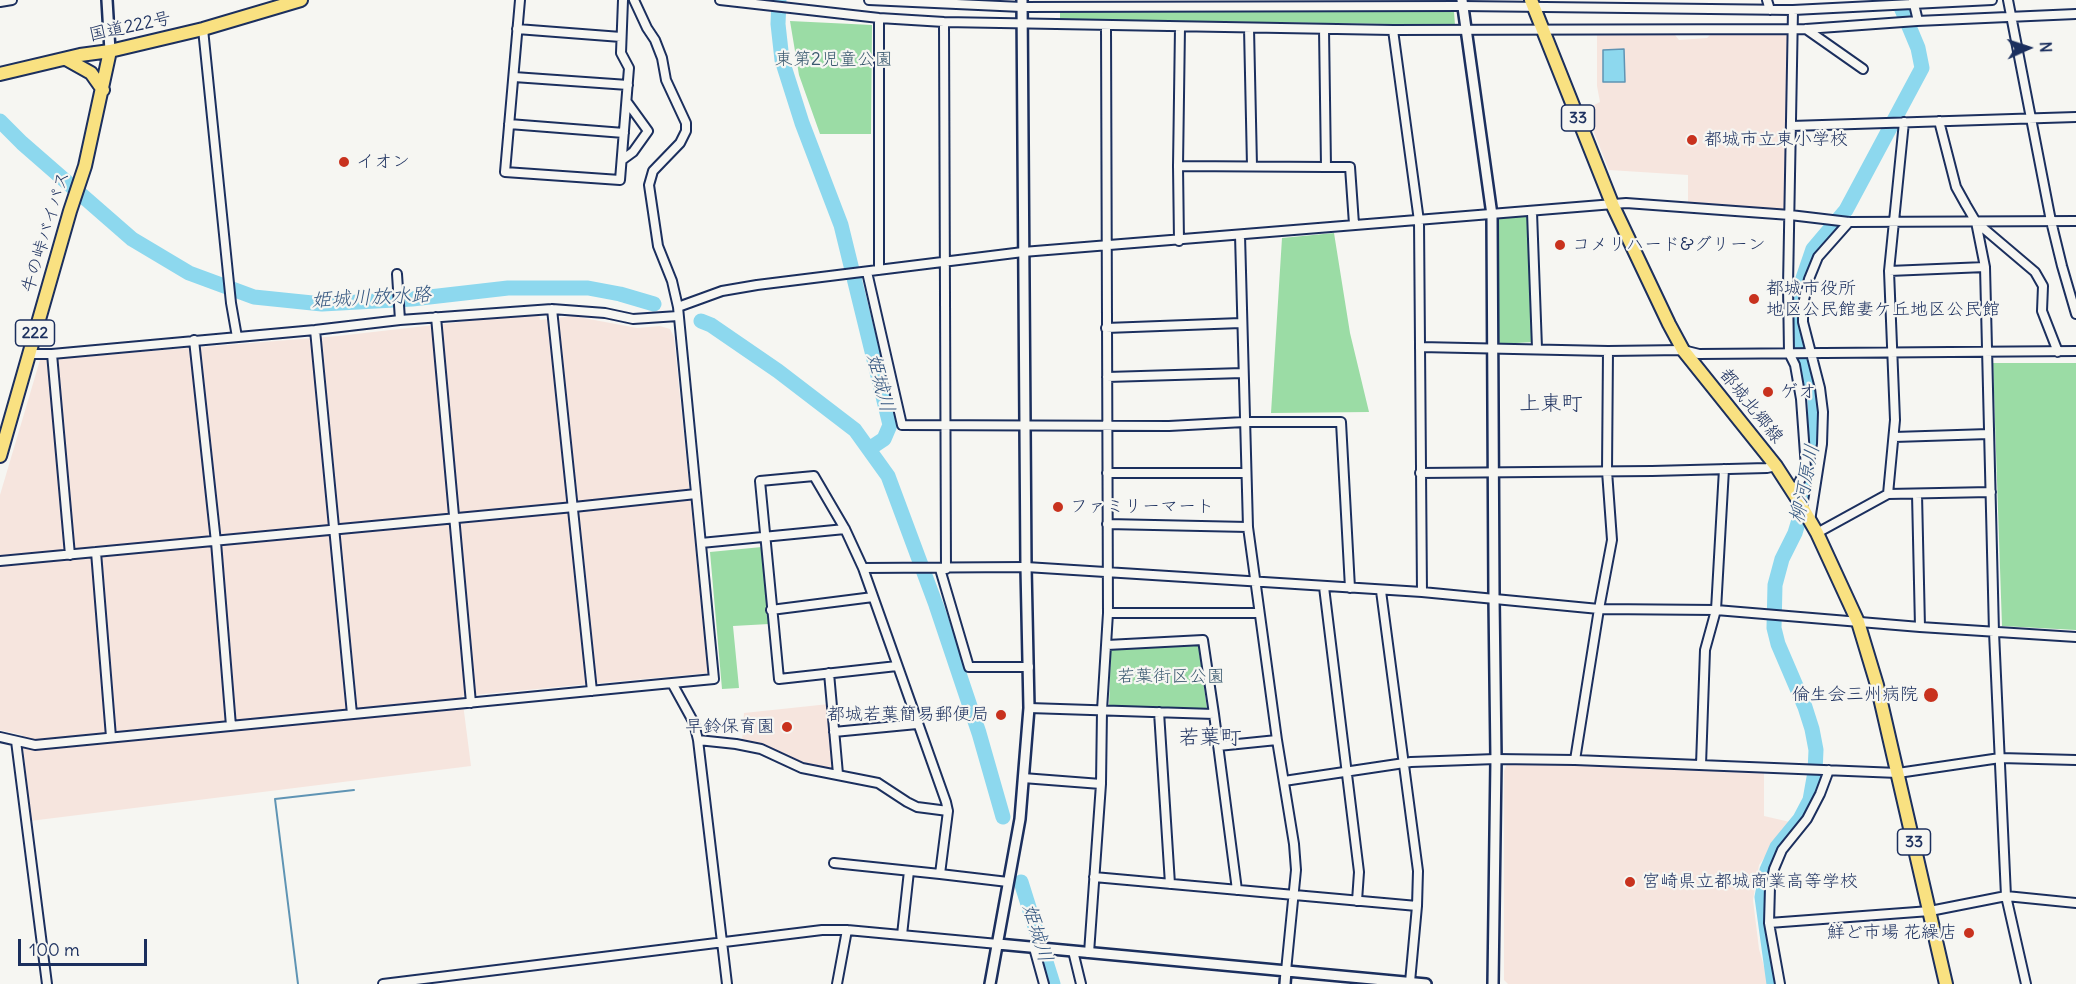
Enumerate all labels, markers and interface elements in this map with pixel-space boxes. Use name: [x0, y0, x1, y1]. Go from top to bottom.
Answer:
street label: 国道222号: [87, 8, 173, 46]
north arrow: [1998, 18, 2058, 78]
text: N: [2036, 41, 2056, 53]
park label: 東第2児童公園: [775, 49, 893, 71]
road number: 33: [1562, 105, 1594, 131]
place label: 都城市立東小学校: [1704, 129, 1848, 151]
marker: 都城市立東小学校: [1685, 133, 1699, 147]
place label: イオン: [356, 151, 410, 173]
marker: イオン: [337, 155, 351, 169]
street label: 牛の峠バイパス: [17, 169, 75, 295]
place label: コメリハード&グリーン: [1572, 234, 1766, 256]
marker: コメリハード&グリーン: [1553, 238, 1567, 252]
place label: 都城市役所 地区公民館妻ケ丘地区公民館: [1766, 278, 2000, 320]
water label: 姫城川放水路: [310, 283, 432, 313]
marker: 都城市役所 地区公民館妻ケ丘地区公民館: [1747, 292, 1761, 306]
road number: 222: [15, 320, 54, 346]
water label: 姫城川: [861, 351, 899, 415]
street label: 都城北郷線: [1714, 364, 1788, 448]
place label: ゲオ: [1780, 381, 1816, 403]
marker: ゲオ: [1761, 385, 1775, 399]
district label: 上東町: [1520, 391, 1582, 417]
water label: 柳河原川: [1785, 442, 1825, 526]
place label: ファミリーマート: [1070, 496, 1214, 518]
marker: ファミリーマート: [1051, 500, 1065, 514]
park label: 若葉街区公園: [1117, 666, 1225, 688]
place label: 倫生会三州病院: [1792, 684, 1918, 706]
marker: 倫生会三州病院: [1922, 686, 1940, 704]
place label: 都城若葉簡易郵便局: [827, 704, 989, 726]
marker: 都城若葉簡易郵便局: [994, 708, 1008, 722]
place label: 早鈴保育園: [685, 716, 775, 738]
marker: 早鈴保育園: [780, 720, 794, 734]
district label: 若葉町: [1179, 725, 1241, 751]
road number: 33: [1898, 829, 1930, 855]
place label: 宮崎県立都城商業高等学校: [1642, 871, 1858, 893]
marker: 宮崎県立都城商業高等学校: [1623, 875, 1637, 889]
water label: 姫城川: [1017, 901, 1057, 965]
place label: 鮮ど市場 花繰店: [1827, 922, 1957, 944]
marker: 鮮ど市場 花繰店: [1962, 926, 1976, 940]
scale bar: [21, 927, 150, 965]
text: 100 m: [29, 938, 80, 961]

